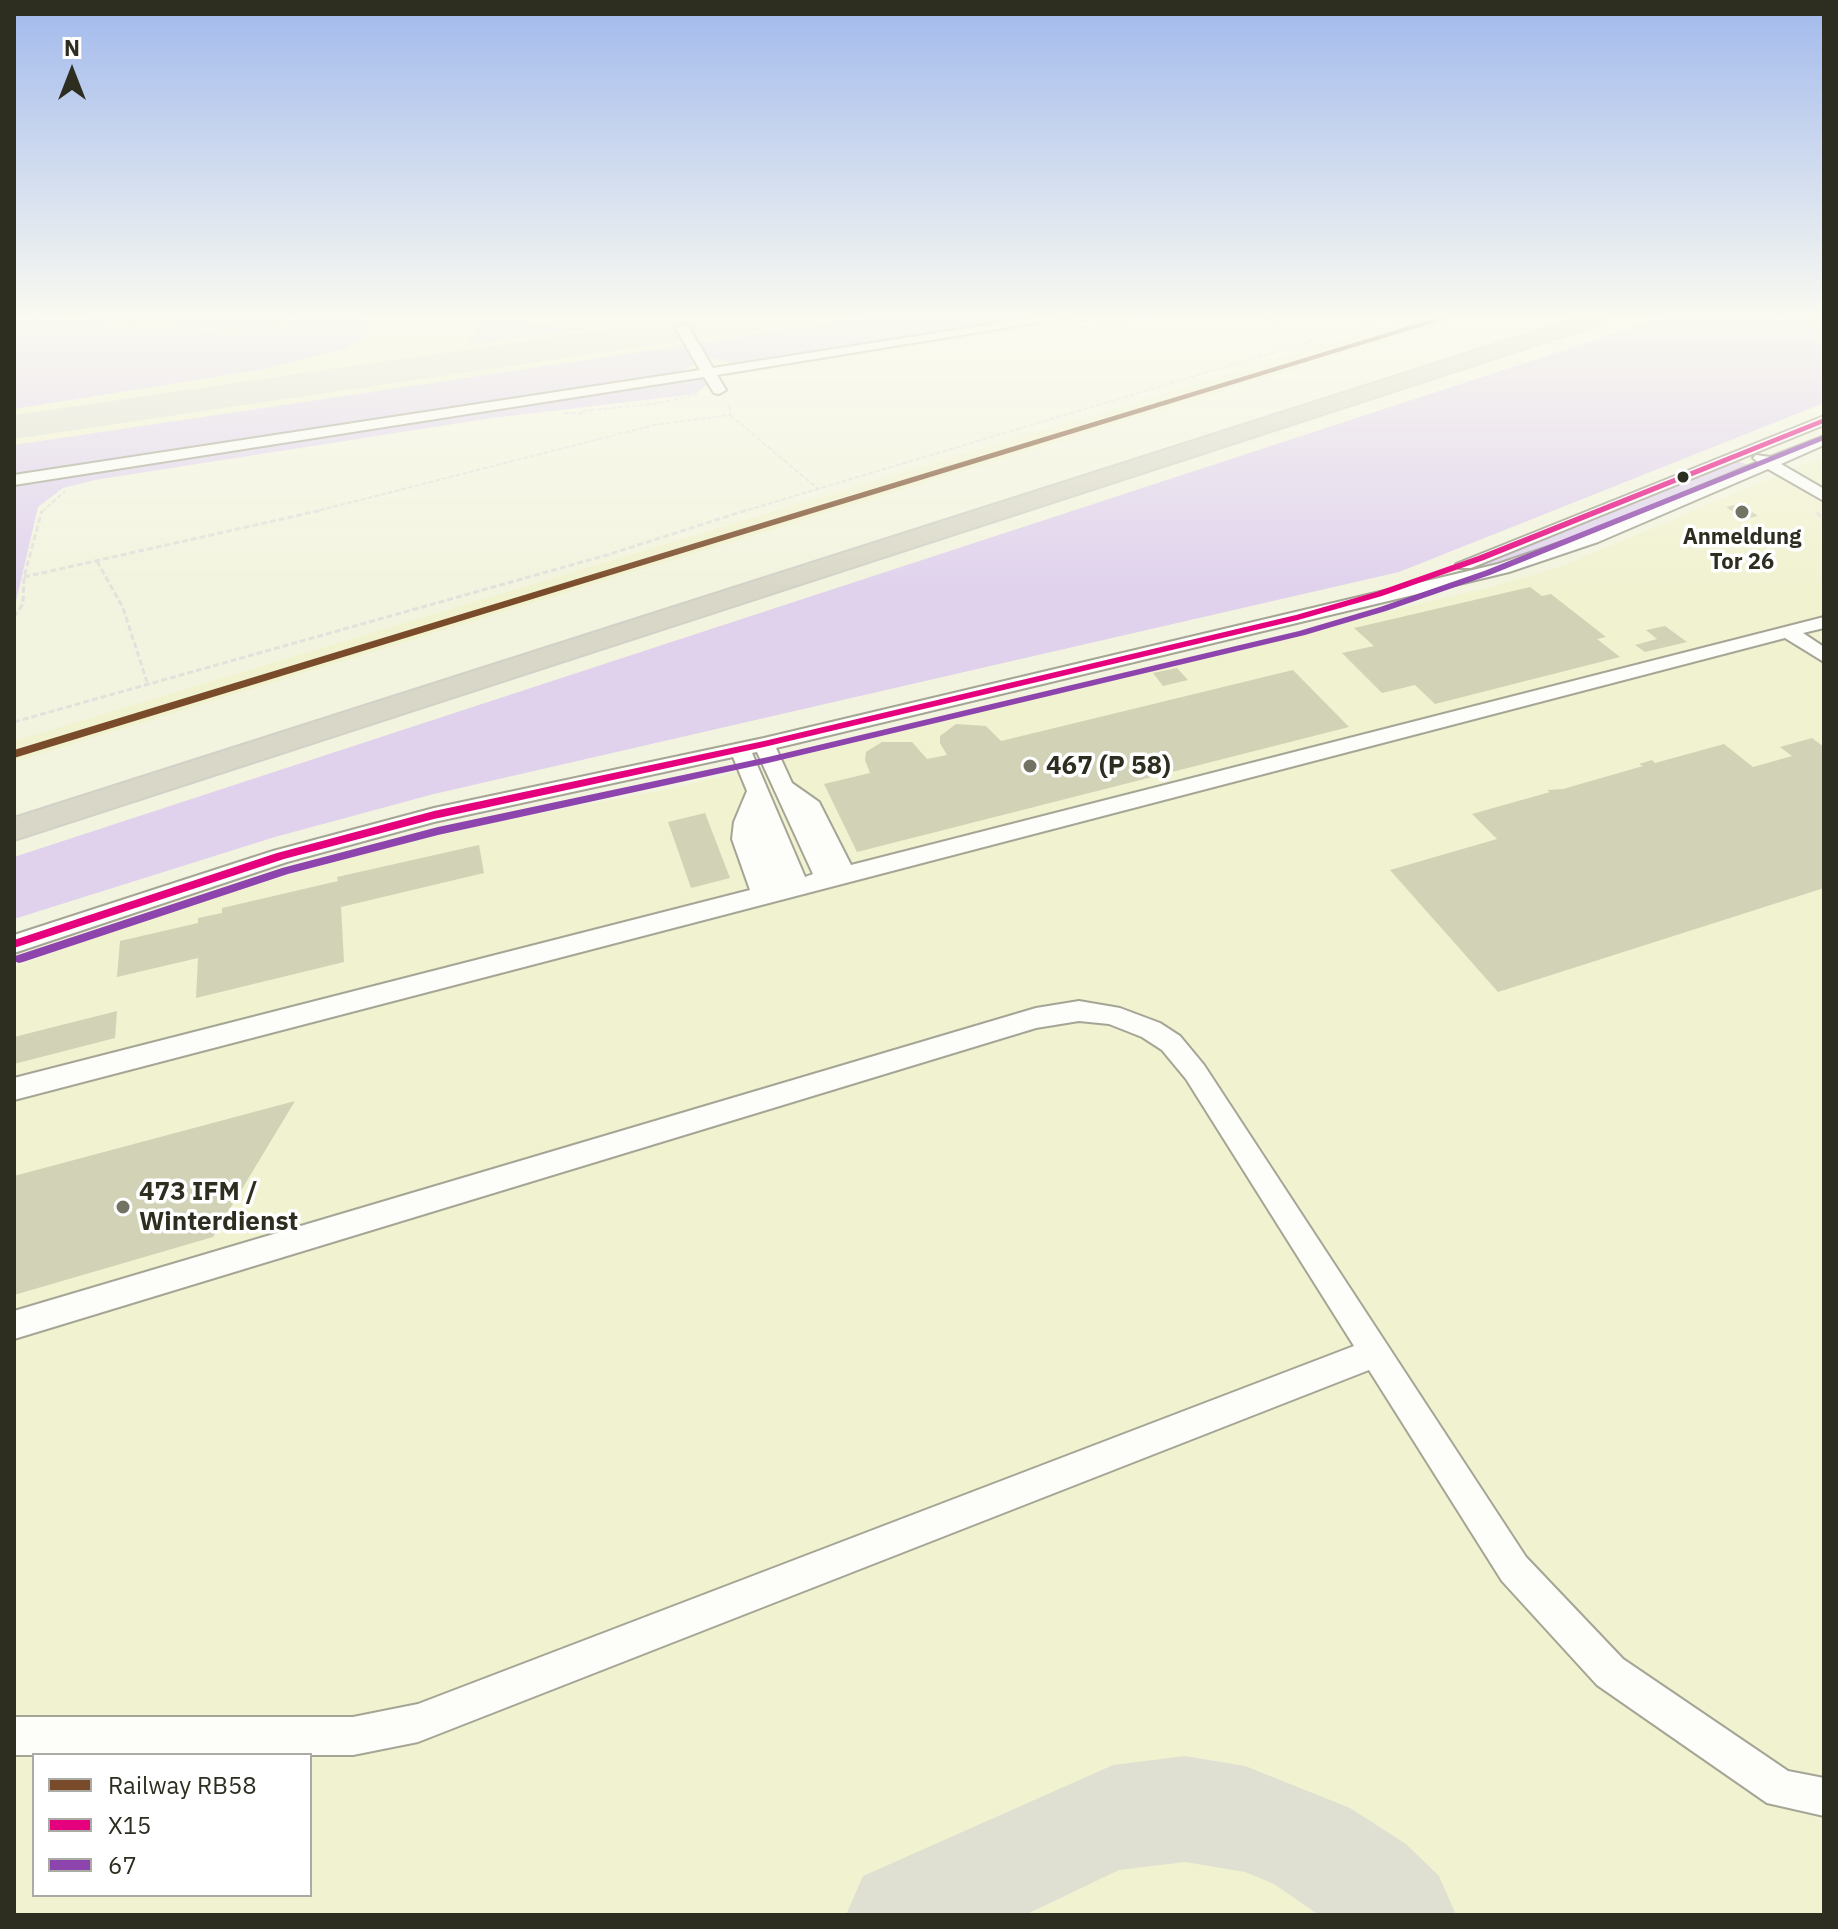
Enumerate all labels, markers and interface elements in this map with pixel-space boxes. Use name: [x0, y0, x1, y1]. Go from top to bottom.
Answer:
north arrow: [32, 32, 112, 112]
text: N: [64, 33, 80, 62]
unlabelled marker: [1675, 469, 1691, 485]
marker: Anmeldung Tor 26: [1733, 503, 1751, 521]
place label: Anmeldung Tor 26: [1683, 525, 1801, 576]
place label: 467 (P 58): [1046, 750, 1171, 782]
marker: 467 (P 58): [1021, 757, 1039, 775]
place label: 473 IFM / Winterdienst: [139, 1176, 298, 1238]
marker: 473 IFM / Winterdienst: [114, 1198, 132, 1216]
legend: [32, 1753, 312, 1897]
text: Railway RB58: [108, 1769, 257, 1801]
text: X15: [108, 1809, 152, 1841]
text: 67: [108, 1849, 137, 1881]

